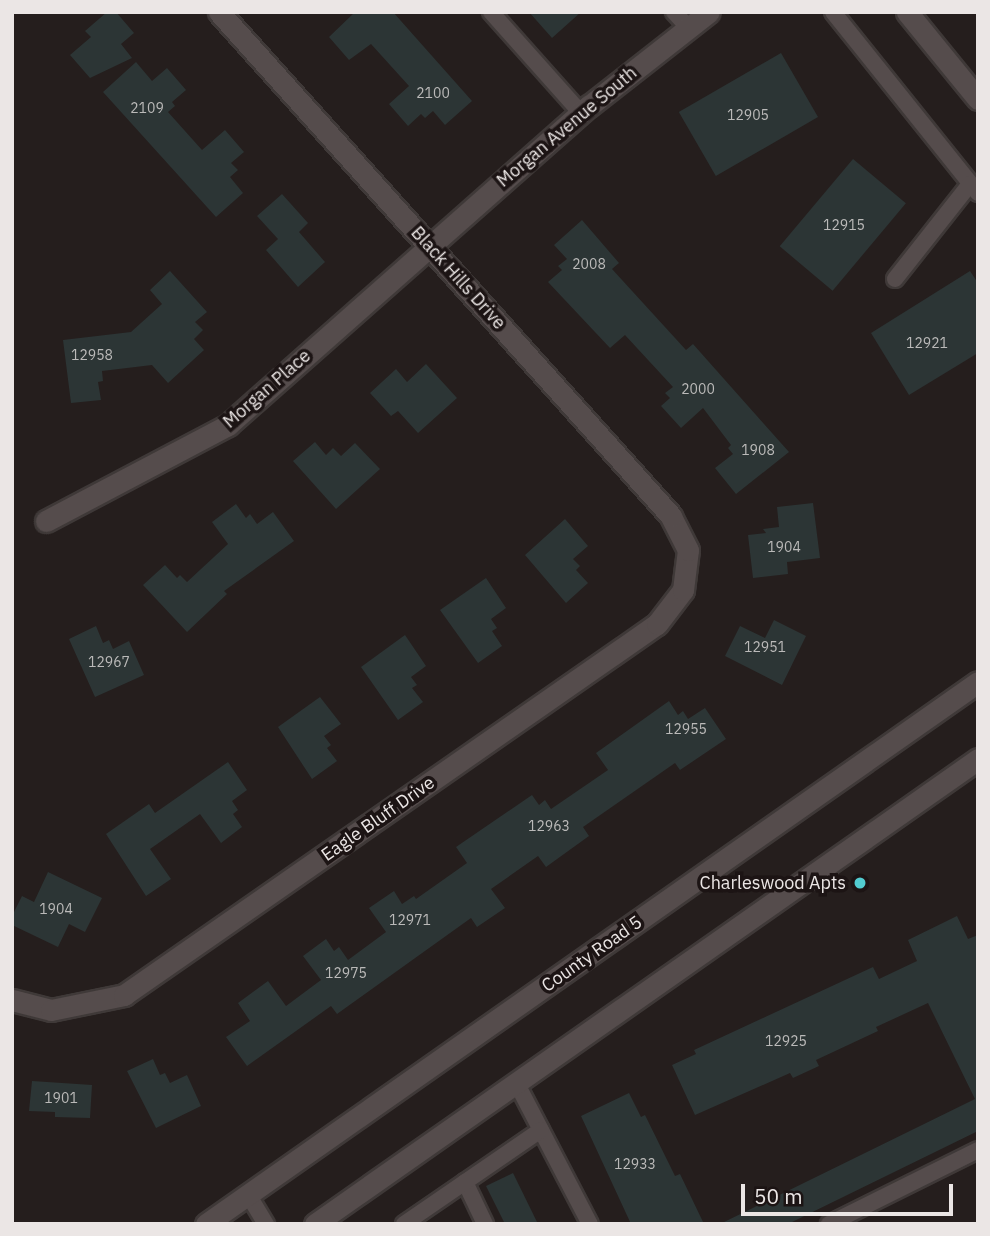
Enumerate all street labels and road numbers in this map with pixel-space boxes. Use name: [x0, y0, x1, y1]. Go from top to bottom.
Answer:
street label: Morgan Avenue South: [493, 62, 641, 192]
street label: Black Hills Drive: [406, 222, 510, 334]
street label: Morgan Place: [219, 345, 315, 433]
street label: Eagle Bluff Drive: [317, 772, 439, 866]
street label: County Road 5: [538, 911, 646, 997]

